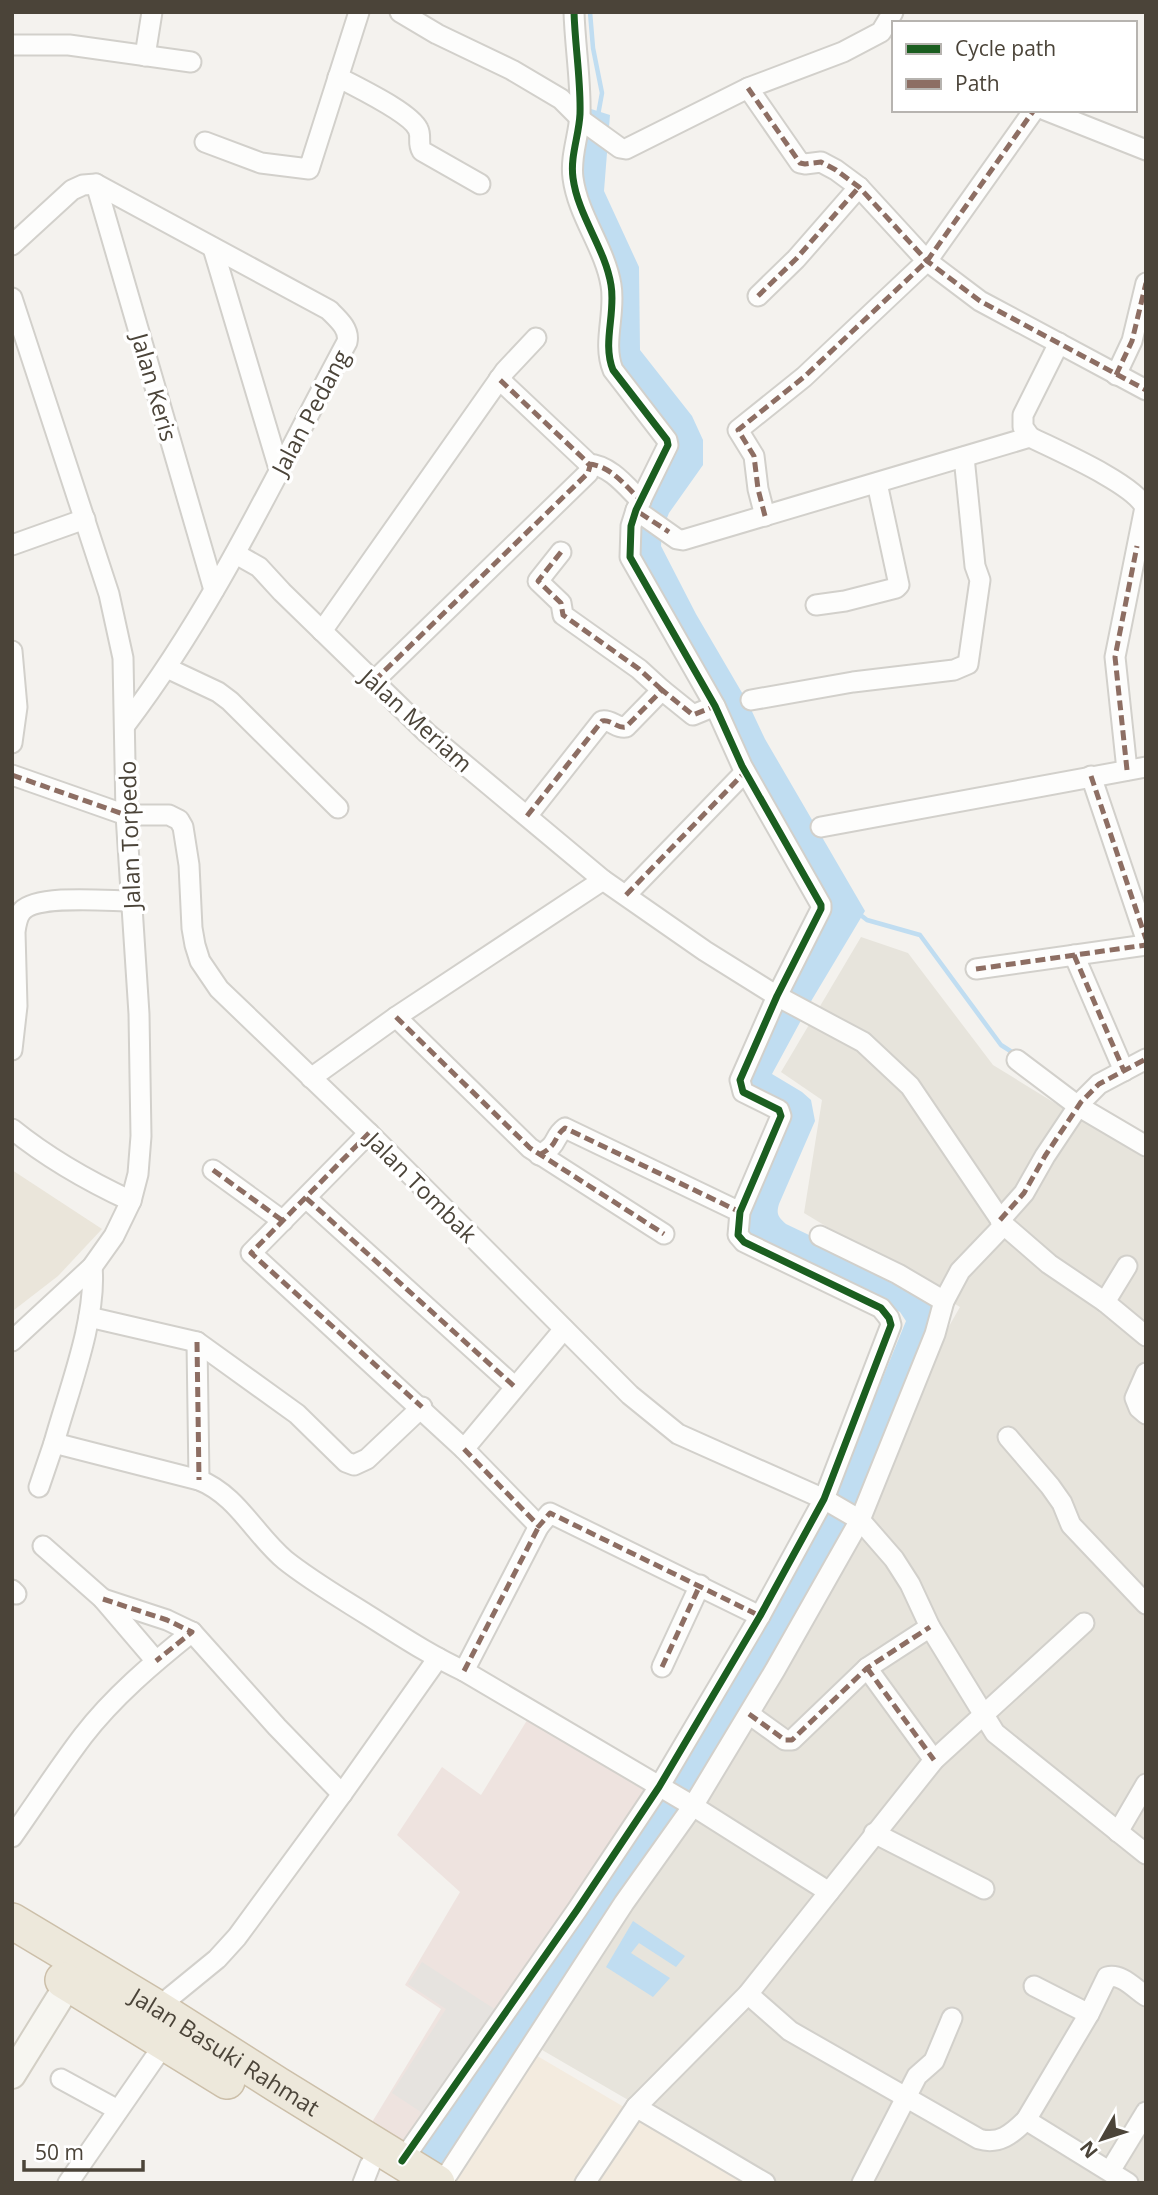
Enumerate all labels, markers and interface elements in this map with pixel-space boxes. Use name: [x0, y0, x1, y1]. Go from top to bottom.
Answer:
legend: [892, 21, 1137, 112]
text: Cycle path: [955, 34, 1056, 62]
text: Path: [955, 69, 1000, 97]
street label: Jalan Keris: [124, 327, 186, 445]
street label: Jalan Pedang: [263, 343, 357, 482]
street label: Jalan Meriam: [353, 660, 480, 779]
street label: Jalan Torpedo: [110, 760, 148, 912]
street label: Jalan Tombak: [358, 1123, 484, 1249]
street label: Jalan Basuki Rahmat: [123, 1979, 326, 2123]
north arrow: [1067, 2104, 1137, 2174]
scale bar: [24, 2128, 144, 2172]
text: N: [1074, 2136, 1104, 2164]
text: 50 m: [35, 2138, 84, 2166]

